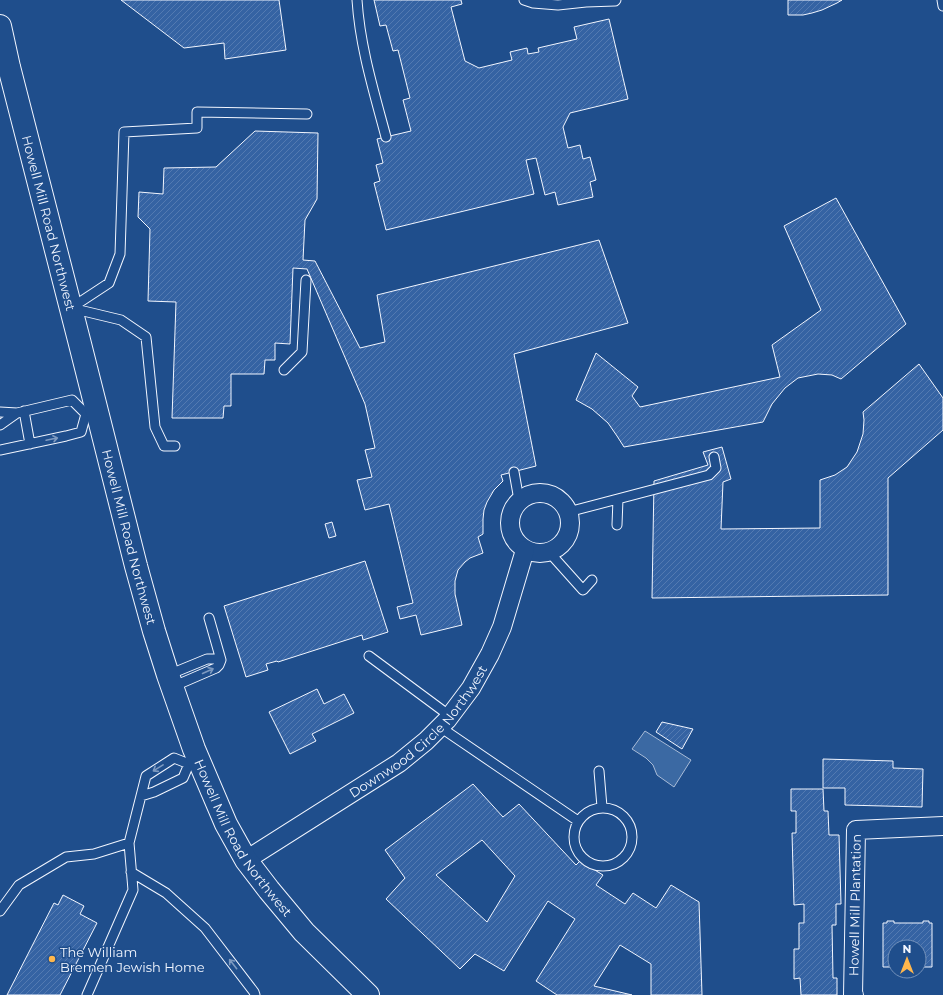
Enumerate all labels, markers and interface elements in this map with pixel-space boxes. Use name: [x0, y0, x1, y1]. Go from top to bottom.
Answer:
street label: Howell Mill Road Northwest: [19, 134, 79, 312]
one-way arrow: [45, 435, 58, 443]
street label: Howell Mill Road Northwest: [99, 447, 160, 626]
street label: Downwood Circle Northwest: [346, 662, 490, 801]
one-way arrow: [201, 667, 213, 675]
street label: Howell Mill Road Northwest: [191, 757, 296, 920]
one-way arrow: [152, 765, 164, 773]
street label: Howell Mill Plantation: [845, 834, 864, 976]
north arrow: [887, 939, 927, 979]
text: N: [903, 942, 911, 956]
place label: The William Bremen Jewish Home: [60, 944, 205, 975]
marker: The William Bremen Jewish Home: [47, 954, 57, 964]
one-way arrow: [228, 958, 237, 969]

